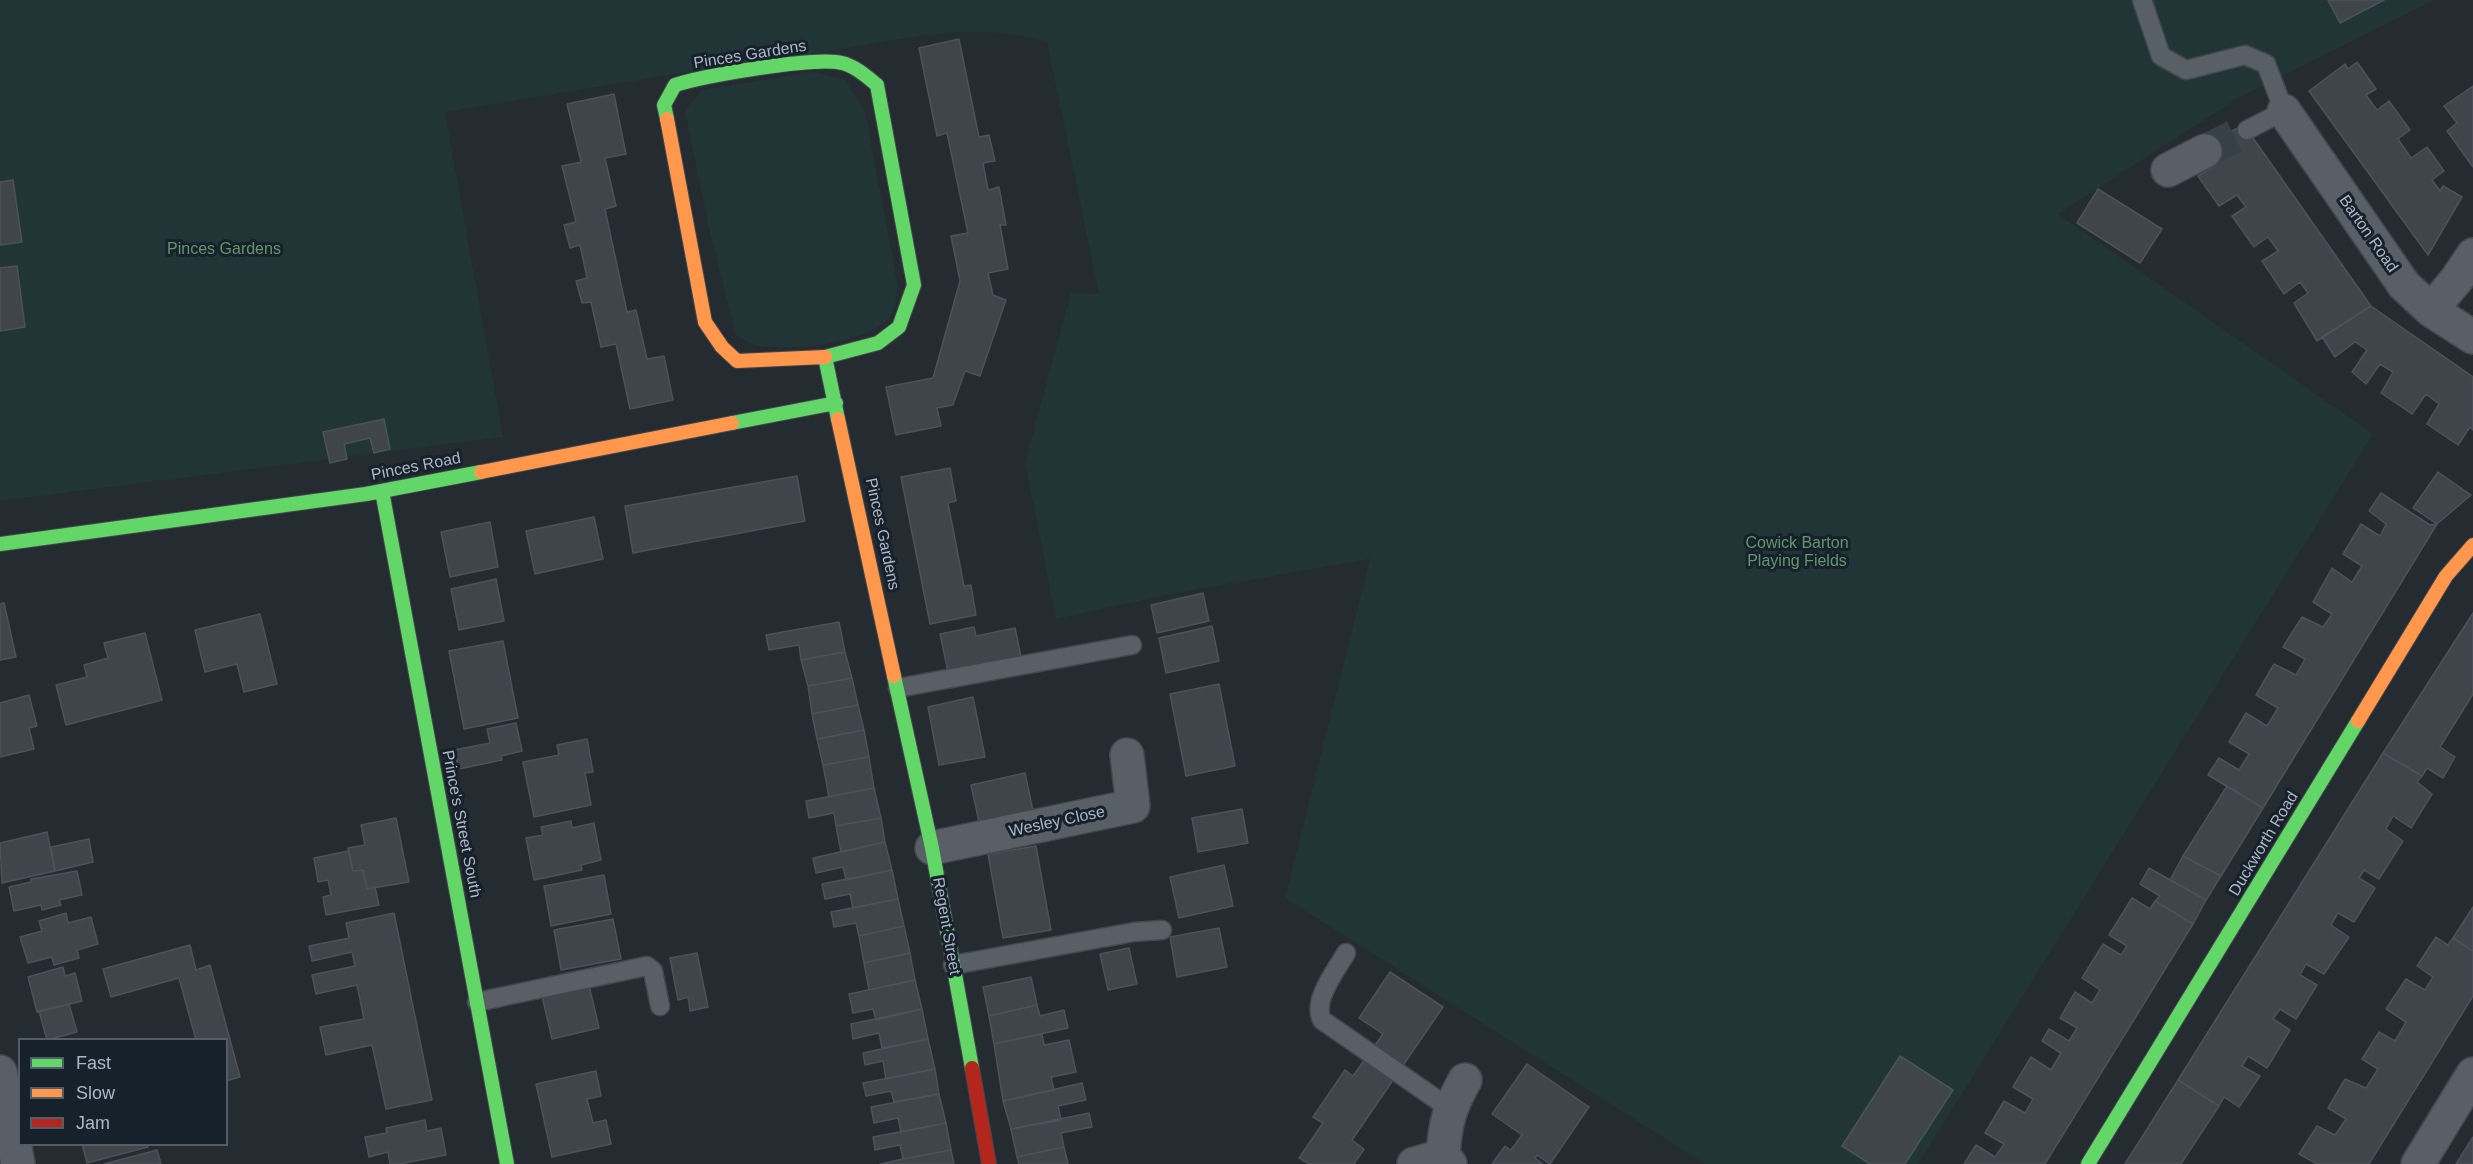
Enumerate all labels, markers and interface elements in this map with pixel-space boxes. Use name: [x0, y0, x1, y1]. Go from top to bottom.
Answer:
street label: Pinces Gardens: [692, 37, 808, 73]
street label: Barton Road: [2334, 192, 2402, 276]
park label: Pinces Gardens: [167, 240, 281, 260]
street label: Pinces Road: [370, 449, 462, 485]
street label: Pinces Gardens: [861, 476, 903, 592]
park label: Cowick Barton Playing Fields: [1745, 534, 1849, 572]
street label: Prince's Street South: [437, 749, 485, 899]
street label: Duckworth Road: [2225, 788, 2303, 900]
street label: Wesley Close: [1007, 802, 1107, 842]
street label: Regent Street: [928, 876, 964, 976]
legend: [18, 1038, 228, 1146]
text: Fast: [76, 1053, 111, 1073]
text: Slow: [76, 1083, 115, 1103]
text: Jam: [76, 1113, 110, 1133]

